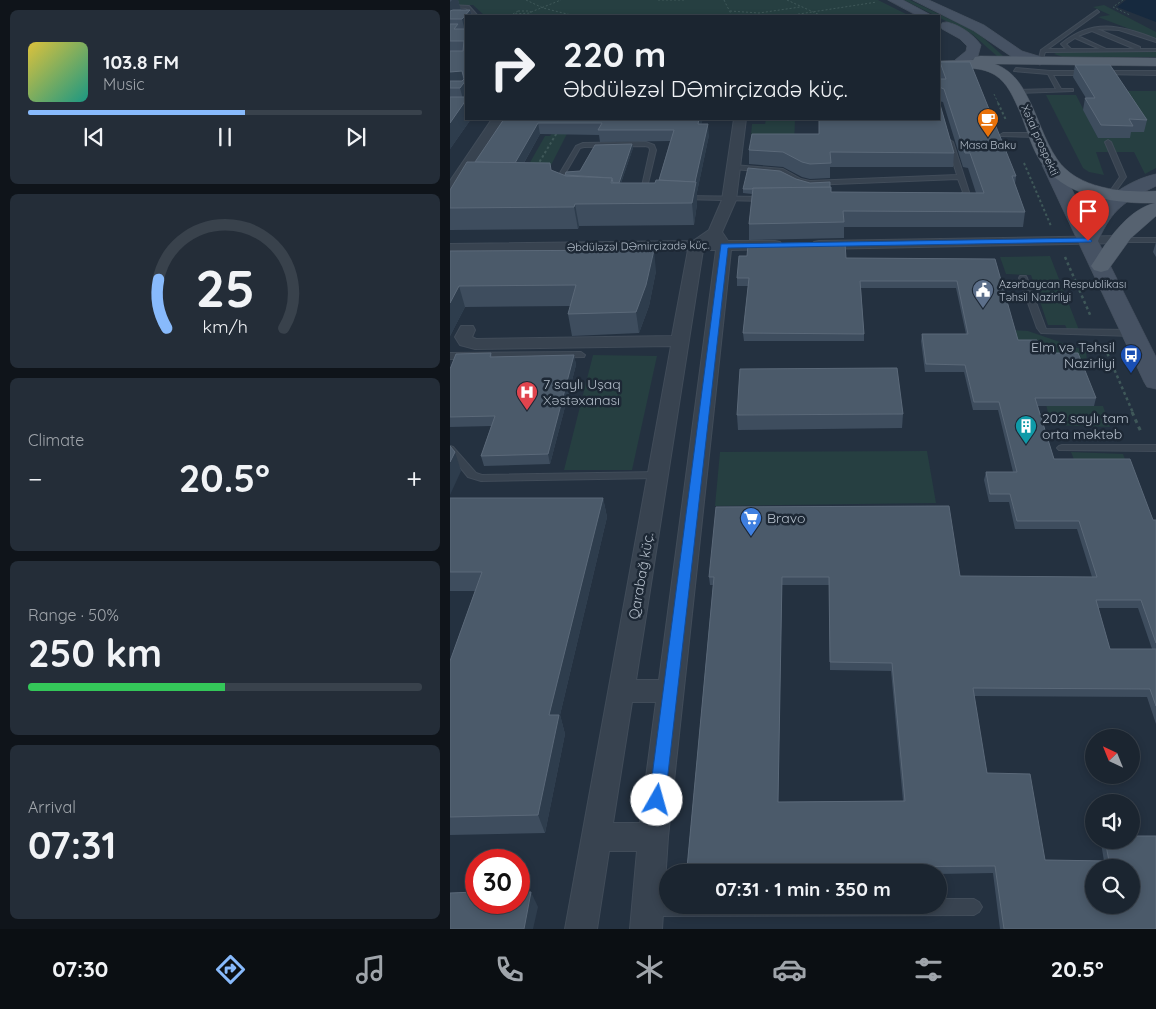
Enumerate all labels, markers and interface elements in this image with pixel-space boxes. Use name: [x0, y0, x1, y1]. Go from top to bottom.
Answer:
text: 220 m: [563, 32, 666, 76]
icon: right: [480, 35, 545, 100]
text: 103.8 FM: [103, 50, 179, 74]
text: Music: [103, 74, 145, 94]
text: Əbdüləzəl DƏmirçizadə küç.: [563, 75, 848, 103]
street label: Xətai prospekti: [1018, 102, 1062, 178]
cafe icon: Masa Baku: [976, 107, 1000, 138]
icon: previous: [80, 123, 108, 151]
icon: pause: [211, 123, 239, 151]
icon: next: [342, 123, 370, 151]
place label: Masa Baku: [960, 138, 1016, 152]
pin: [1067, 190, 1109, 241]
icon: arrive: [1074, 197, 1102, 225]
street label: Əbdüləzəl DƏmirçizadə küç.: [567, 238, 709, 254]
text: 25: [195, 255, 255, 320]
place label: Azərbaycan Respublikası Təhsil Nazirliyi: [999, 277, 1126, 304]
public building icon: Azərbaycan Respublikası Təhsil Nazirliyi: [971, 278, 995, 309]
text: km/h: [202, 315, 248, 337]
place label: Elm və Təhsil Nazirliyi: [1031, 338, 1115, 372]
bus stop icon: Elm və Təhsil Nazirliyi: [1119, 343, 1143, 374]
place label: 7 saylı Uşaq Xəstəxanası: [543, 375, 621, 409]
hospital icon: 7 saylı Uşaq Xəstəxanası: [515, 380, 539, 411]
place label: 202 saylı tam orta məktəb: [1042, 409, 1129, 443]
building icon: 202 saylı tam orta məktəb: [1014, 414, 1038, 445]
text: Climate: [28, 430, 84, 450]
text: 20.5°: [179, 454, 270, 502]
text: −: [28, 461, 43, 496]
text: +: [406, 461, 422, 496]
supermarket icon: Bravo: [739, 506, 763, 537]
place label: Bravo: [767, 509, 805, 527]
street label: Qarabağ küç.: [625, 531, 657, 621]
text: Range · 50%: [28, 605, 119, 625]
text: 250 km: [28, 629, 162, 677]
north arrow: [1085, 729, 1140, 784]
map controls: [1085, 729, 1140, 914]
position arrow: [630, 773, 682, 825]
button: sound: [1085, 794, 1140, 849]
text: Arrival: [28, 797, 76, 817]
text: 07:31: [28, 821, 116, 869]
speed limit sign: 30: [465, 849, 530, 914]
button: search: [1085, 859, 1140, 914]
text: 07:31 · 1 min · 350 m: [715, 877, 891, 901]
icon: directions: [213, 952, 248, 987]
icon: music: [353, 952, 388, 987]
icon: phone: [492, 952, 527, 987]
icon: climate: [632, 952, 667, 987]
icon: car: [772, 952, 807, 987]
icon: filters: [911, 952, 946, 987]
text: 07:30: [52, 955, 108, 983]
text: 20.5°: [1051, 955, 1104, 983]

